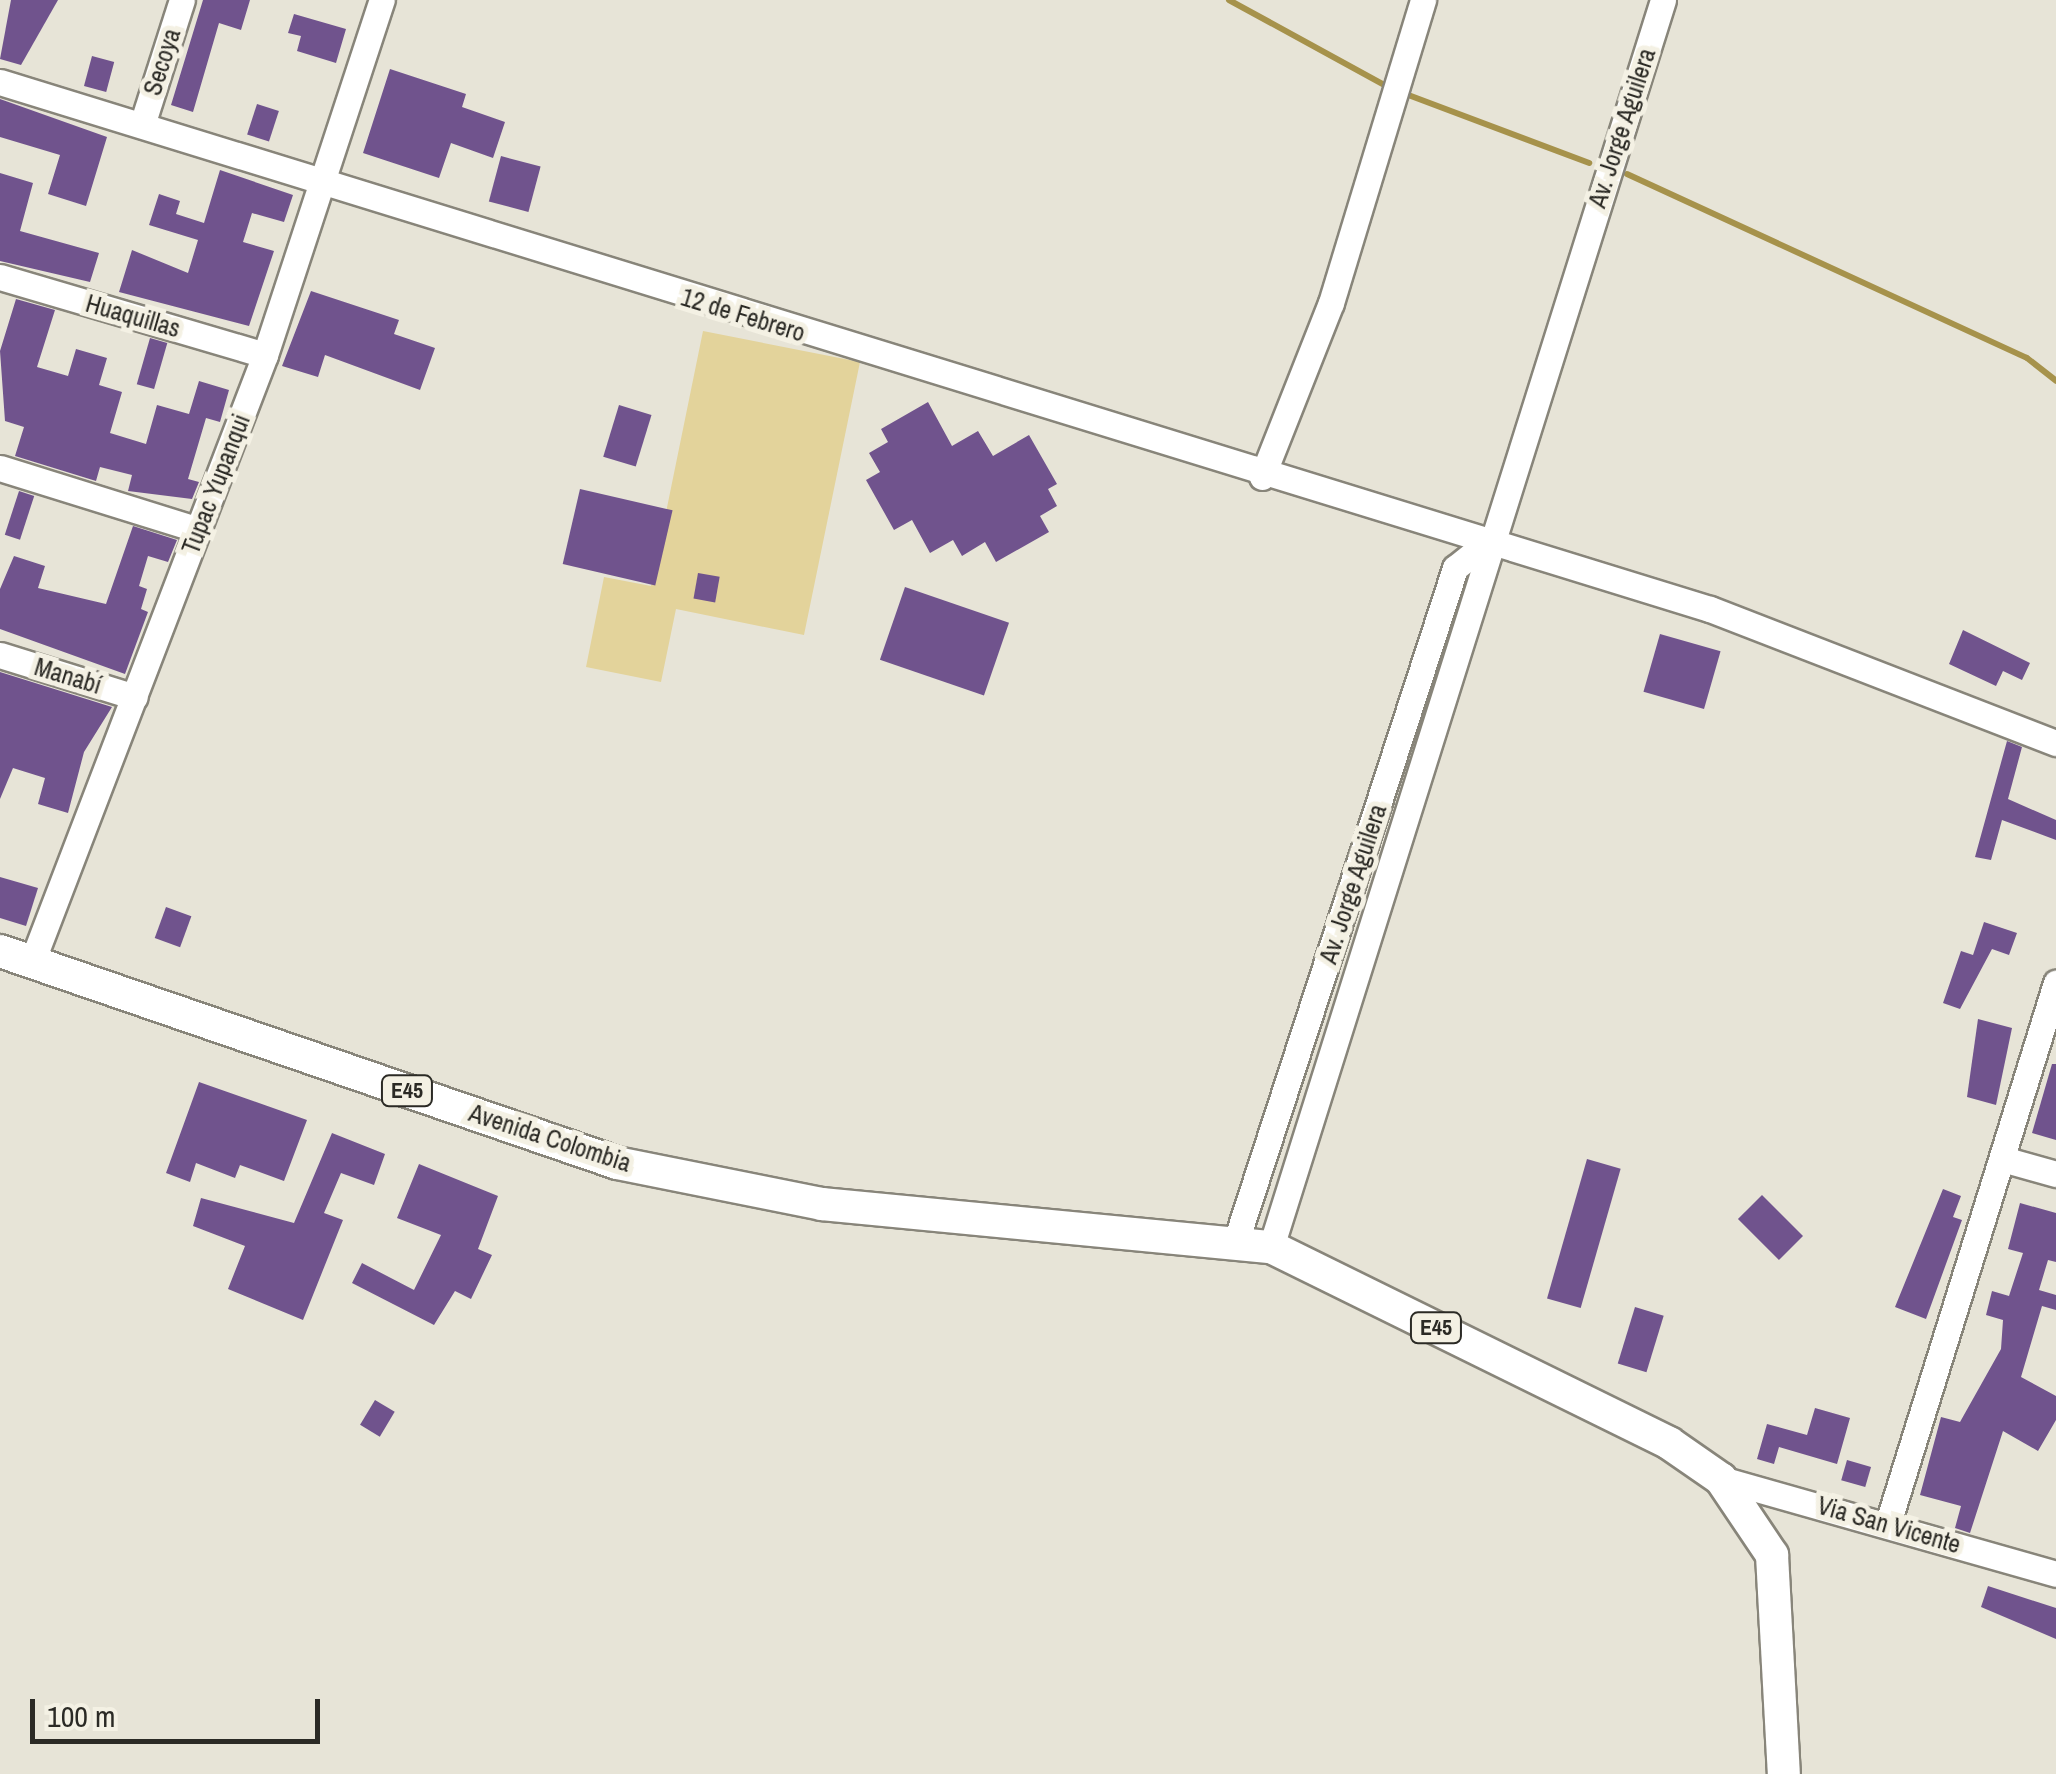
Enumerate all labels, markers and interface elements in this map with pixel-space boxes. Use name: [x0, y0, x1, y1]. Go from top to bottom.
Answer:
street label: Secoya: [137, 25, 187, 99]
street label: Av. Jorge Aguilera: [1582, 44, 1662, 212]
street label: 12 de Febrero: [678, 282, 808, 348]
street label: Huaquillas: [82, 288, 184, 344]
street label: Tupac Yupanqui: [176, 410, 256, 558]
street label: Manabí: [31, 652, 105, 700]
street label: Av. Jorge Aguilera: [1313, 800, 1393, 968]
road number: E45: [380, 1074, 434, 1108]
street label: Avenida Colombia: [465, 1098, 635, 1178]
road number: E45: [1408, 1311, 1464, 1345]
street label: Via San Vicente: [1814, 1490, 1964, 1560]
scale bar: [35, 1679, 325, 1741]
text: 100 m: [47, 1696, 115, 1736]

